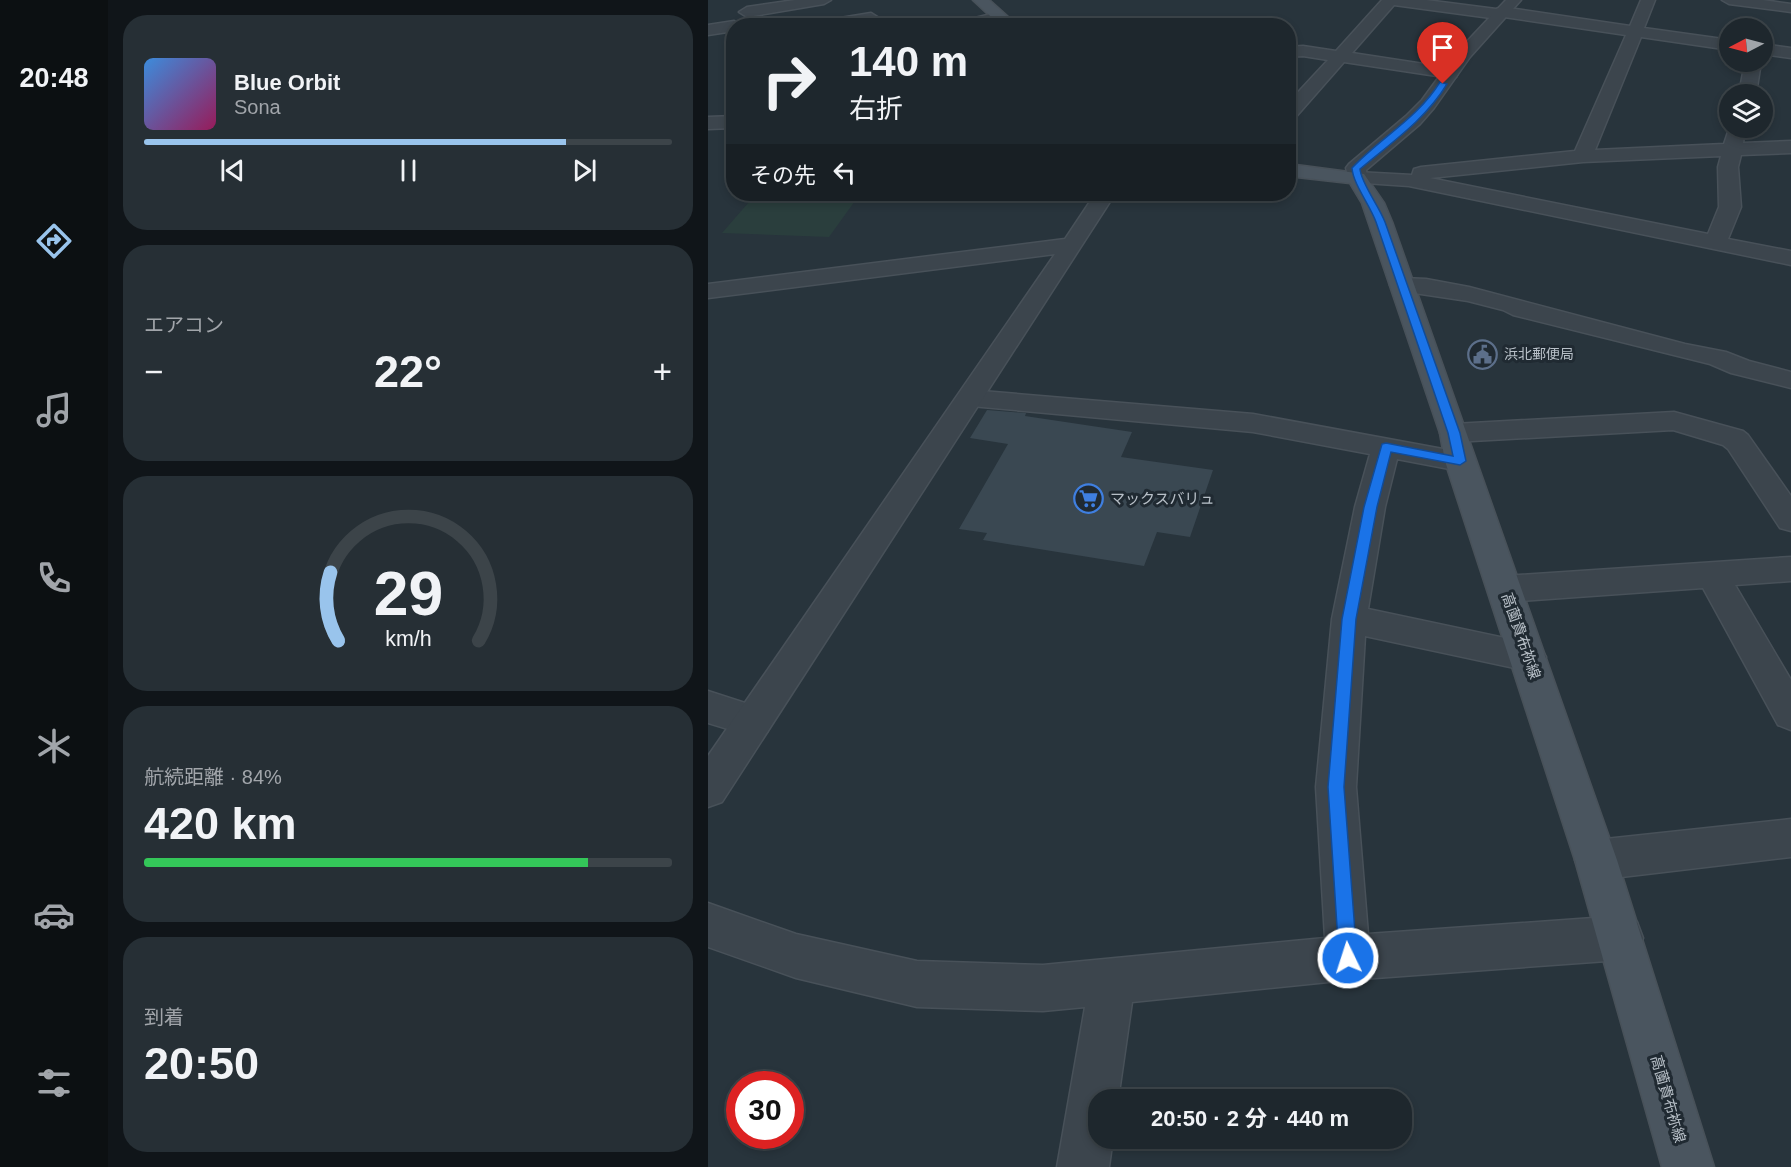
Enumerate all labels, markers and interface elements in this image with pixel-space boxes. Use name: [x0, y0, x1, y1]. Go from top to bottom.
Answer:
north arrow: [1719, 18, 1773, 72]
map controls: [1719, 18, 1773, 138]
pin: [1417, 22, 1468, 84]
icon: arrive: [1426, 31, 1459, 64]
text: 140 m: [849, 38, 968, 85]
icon: right: [750, 42, 828, 120]
text: 20:48: [19, 63, 89, 93]
text: Blue Orbit: [234, 70, 340, 95]
button: layers: [1719, 84, 1773, 138]
text: 右折: [849, 94, 903, 124]
text: Sona: [234, 96, 281, 118]
icon: previous: [216, 154, 249, 187]
icon: pause: [392, 154, 425, 187]
icon: next: [568, 154, 601, 187]
icon: left: [828, 156, 861, 189]
text: その先: [750, 163, 816, 188]
icon: directions: [33, 220, 75, 262]
text: エアコン: [144, 314, 224, 336]
public building icon: 浜北郵便局: [1467, 338, 1499, 370]
text: 22°: [374, 346, 442, 397]
place label: 浜北郵便局: [1504, 346, 1574, 362]
text: −: [144, 353, 163, 390]
text: +: [653, 353, 672, 390]
icon: music: [33, 389, 75, 431]
supermarket icon: マックスバリュ: [1073, 483, 1105, 515]
place label: マックスバリュ: [1110, 490, 1215, 507]
icon: phone: [33, 557, 75, 599]
text: 29: [373, 559, 443, 628]
street label: 高薗貴布祢線: [1499, 591, 1544, 681]
text: km/h: [385, 627, 431, 651]
icon: climate: [33, 725, 75, 767]
text: 航続距離 · 84%: [144, 766, 282, 788]
text: 420 km: [144, 798, 297, 849]
icon: car: [33, 894, 75, 936]
position arrow: [1316, 926, 1380, 990]
text: 到着: [144, 1006, 184, 1028]
text: 20:50: [144, 1038, 259, 1089]
street label: 高薗貴布祢線: [1648, 1053, 1689, 1144]
icon: filters: [33, 1062, 75, 1104]
speed limit sign: 30: [726, 1071, 804, 1149]
text: 20:50 · 2 分 · 440 m: [1151, 1106, 1349, 1131]

